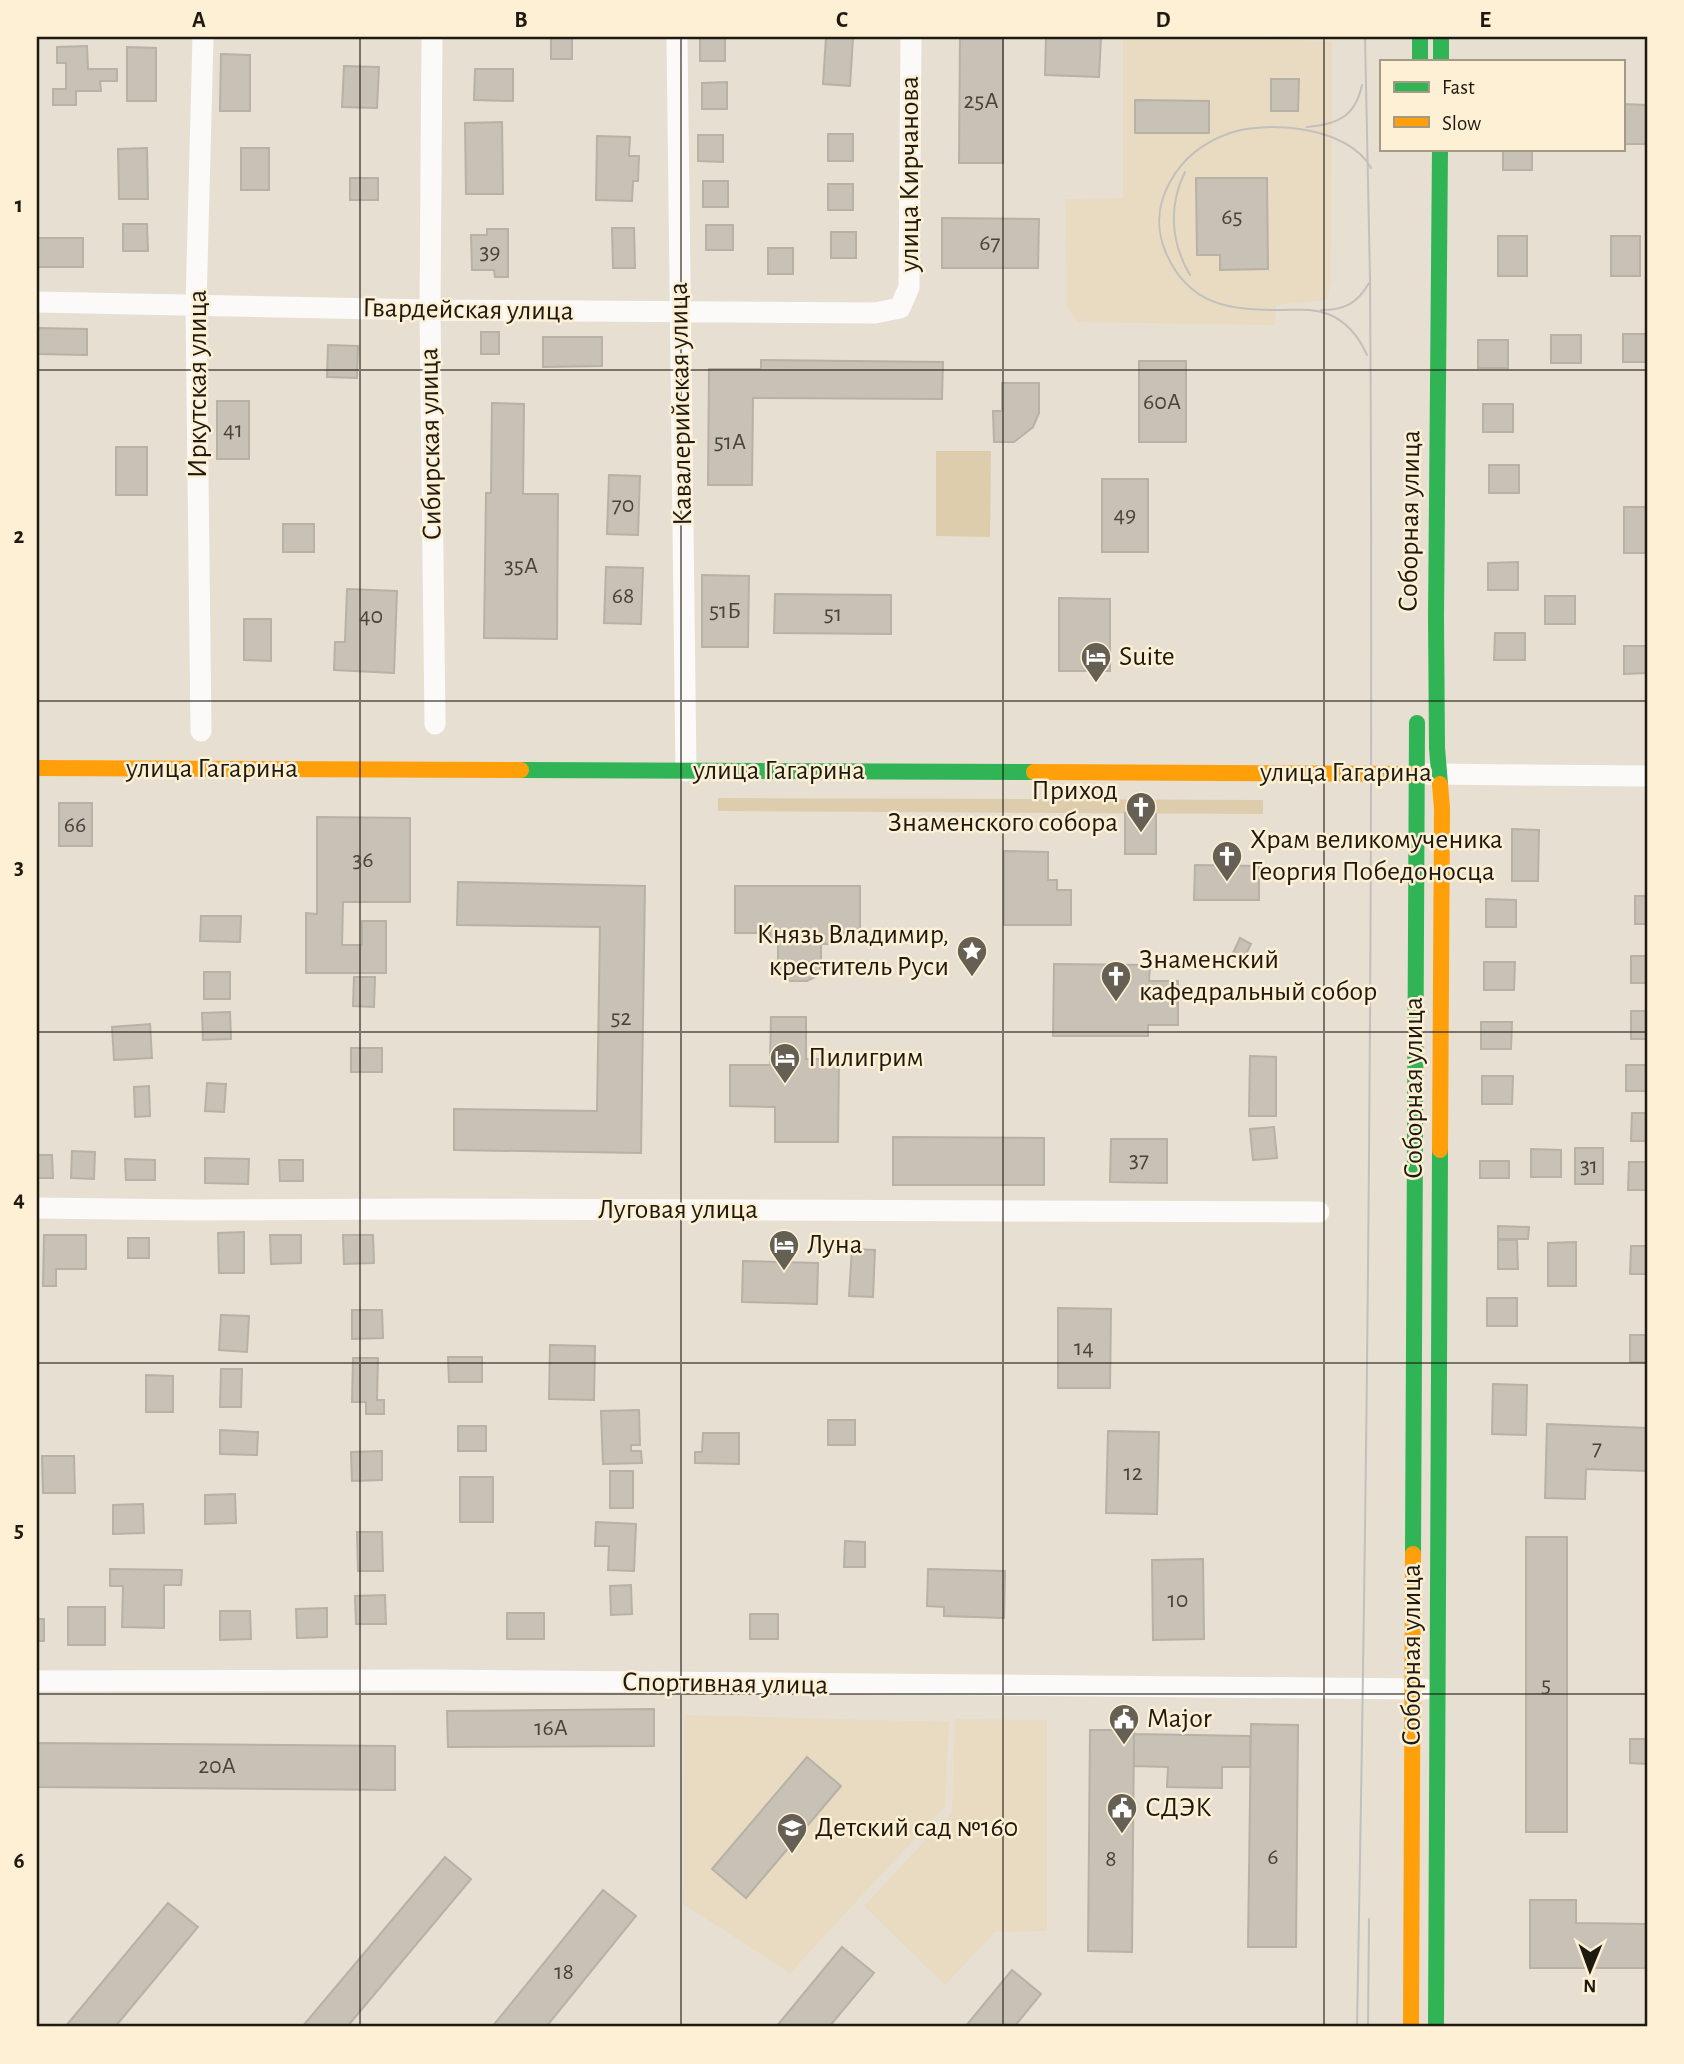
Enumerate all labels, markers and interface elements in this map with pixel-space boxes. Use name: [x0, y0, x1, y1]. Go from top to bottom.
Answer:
text: A: [192, 9, 206, 32]
text: B: [514, 9, 528, 32]
text: C: [836, 9, 848, 32]
text: D: [1155, 9, 1171, 32]
text: E: [1479, 9, 1491, 32]
legend: [1380, 60, 1624, 150]
street label: улица Кирчанова: [896, 76, 924, 273]
text: Fast: [1442, 77, 1475, 98]
house number: 25А: [963, 89, 999, 113]
text: Slow: [1442, 113, 1481, 134]
text: 1: [15, 194, 23, 217]
house number: 65: [1221, 205, 1243, 229]
house number: 67: [979, 231, 1001, 255]
house number: 39: [479, 240, 501, 264]
street label: Кавалерийская улица: [665, 282, 697, 526]
street label: Иркутская улица: [184, 289, 212, 478]
street label: Гвардейская улица: [362, 294, 574, 326]
street label: Сибирская улица: [415, 347, 447, 541]
house number: 60А: [1143, 390, 1181, 414]
house number: 41: [223, 418, 243, 442]
house number: 51А: [714, 430, 746, 454]
street label: Соборная улица: [1394, 430, 1426, 612]
house number: 70: [612, 493, 634, 517]
house number: 49: [1114, 503, 1136, 527]
text: 2: [14, 525, 25, 548]
house number: 35А: [504, 554, 538, 578]
house number: 68: [612, 584, 634, 608]
house number: 51Б: [709, 599, 741, 623]
house number: 51: [824, 602, 842, 626]
house number: 40: [359, 604, 383, 628]
hotel icon: Suite: [1079, 640, 1113, 684]
place label: Suite: [1119, 643, 1175, 671]
street label: улица Гагарина: [125, 755, 298, 783]
street label: улица Гагарина: [692, 757, 865, 785]
street label: улица Гагарина: [1259, 759, 1432, 787]
place label: Приход Знаменского собора: [888, 777, 1118, 837]
church icon: Приход Знаменского собора: [1124, 790, 1158, 834]
house number: 66: [64, 813, 86, 837]
place label: Храм великомученика Георгия Победоносца: [1250, 826, 1503, 886]
church icon: Храм великомученика Георгия Победоносца: [1210, 839, 1244, 883]
house number: 36: [352, 848, 374, 872]
text: 3: [14, 856, 24, 879]
place label: Князь Владимир, креститель Руси: [757, 921, 949, 981]
place icon: Князь Владимир, креститель Руси: [955, 934, 989, 978]
place label: Знаменский кафедральный собор: [1139, 946, 1377, 1006]
church icon: Знаменский кафедральный собор: [1099, 959, 1133, 1003]
street label: Соборная улица: [1400, 997, 1428, 1179]
house number: 52: [611, 1006, 632, 1030]
hotel icon: Пилигрим: [768, 1041, 802, 1085]
place label: Пилигрим: [808, 1044, 924, 1072]
house number: 37: [1129, 1148, 1149, 1172]
house number: 31: [1580, 1154, 1598, 1178]
text: 4: [13, 1188, 25, 1211]
street label: Луговая улица: [598, 1196, 758, 1224]
hotel icon: Луна: [767, 1228, 801, 1272]
place label: Луна: [807, 1231, 863, 1259]
house number: 14: [1074, 1336, 1094, 1360]
house number: 7: [1592, 1436, 1602, 1460]
house number: 12: [1123, 1461, 1143, 1485]
text: 5: [14, 1519, 24, 1542]
street label: Соборная улица: [1398, 1564, 1426, 1746]
house number: 10: [1168, 1588, 1188, 1612]
street label: Спортивная улица: [622, 1668, 829, 1700]
house number: 5: [1541, 1673, 1551, 1697]
public building icon: Major: [1107, 1702, 1141, 1746]
place label: Major: [1147, 1705, 1212, 1733]
house number: 16А: [534, 1716, 568, 1740]
house number: 20А: [198, 1754, 236, 1778]
public building icon: СДЭК: [1105, 1791, 1139, 1835]
place label: СДЭК: [1145, 1794, 1212, 1822]
school or university icon: Детский сад №160: [775, 1811, 809, 1855]
place label: Детский сад №160: [815, 1814, 1018, 1842]
house number: 6: [1267, 1845, 1279, 1869]
house number: 8: [1105, 1847, 1117, 1871]
text: 6: [13, 1850, 25, 1873]
north arrow: [1554, 1934, 1624, 2004]
house number: 18: [554, 1960, 574, 1984]
text: N: [1583, 1976, 1597, 1995]

